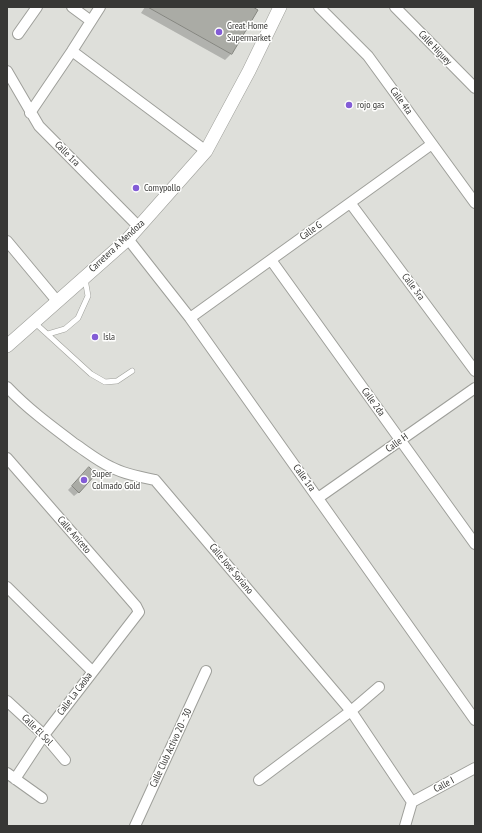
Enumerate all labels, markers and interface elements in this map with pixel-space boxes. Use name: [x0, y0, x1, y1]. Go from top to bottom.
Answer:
place label: Great Home Supermarket: [227, 20, 271, 44]
marker: Great Home Supermarket: [214, 27, 224, 37]
street label: Calle Higuey: [416, 28, 454, 68]
street label: Calle 4ta: [387, 85, 415, 117]
place label: rojo gas: [357, 99, 384, 111]
marker: rojo gas: [344, 100, 354, 110]
street label: Calle 1ra: [52, 139, 82, 169]
place label: Comypollo: [144, 182, 181, 194]
marker: Comypollo: [131, 183, 141, 193]
street label: Carretera A Mendoza: [87, 217, 147, 275]
street label: Calle G: [298, 219, 324, 243]
street label: Calle 3ra: [399, 271, 427, 303]
place label: Isla: [103, 331, 115, 343]
marker: Isla: [90, 332, 100, 342]
street label: Calle 2da: [359, 385, 387, 419]
street label: Calle H: [383, 431, 411, 455]
street label: Calle 1ra: [290, 462, 318, 494]
place label: Super Colmado Gold: [92, 468, 140, 492]
marker: Super Colmado Gold: [79, 475, 89, 485]
street label: Calle Aniceto: [55, 514, 93, 556]
street label: Calle José Soriano: [206, 541, 256, 597]
street label: Calle La Caoba: [55, 670, 95, 718]
street label: Calle Club Activo 20 - 30: [147, 707, 195, 789]
street label: Calle El Sol: [19, 712, 55, 748]
street label: Calle I: [432, 775, 456, 795]

